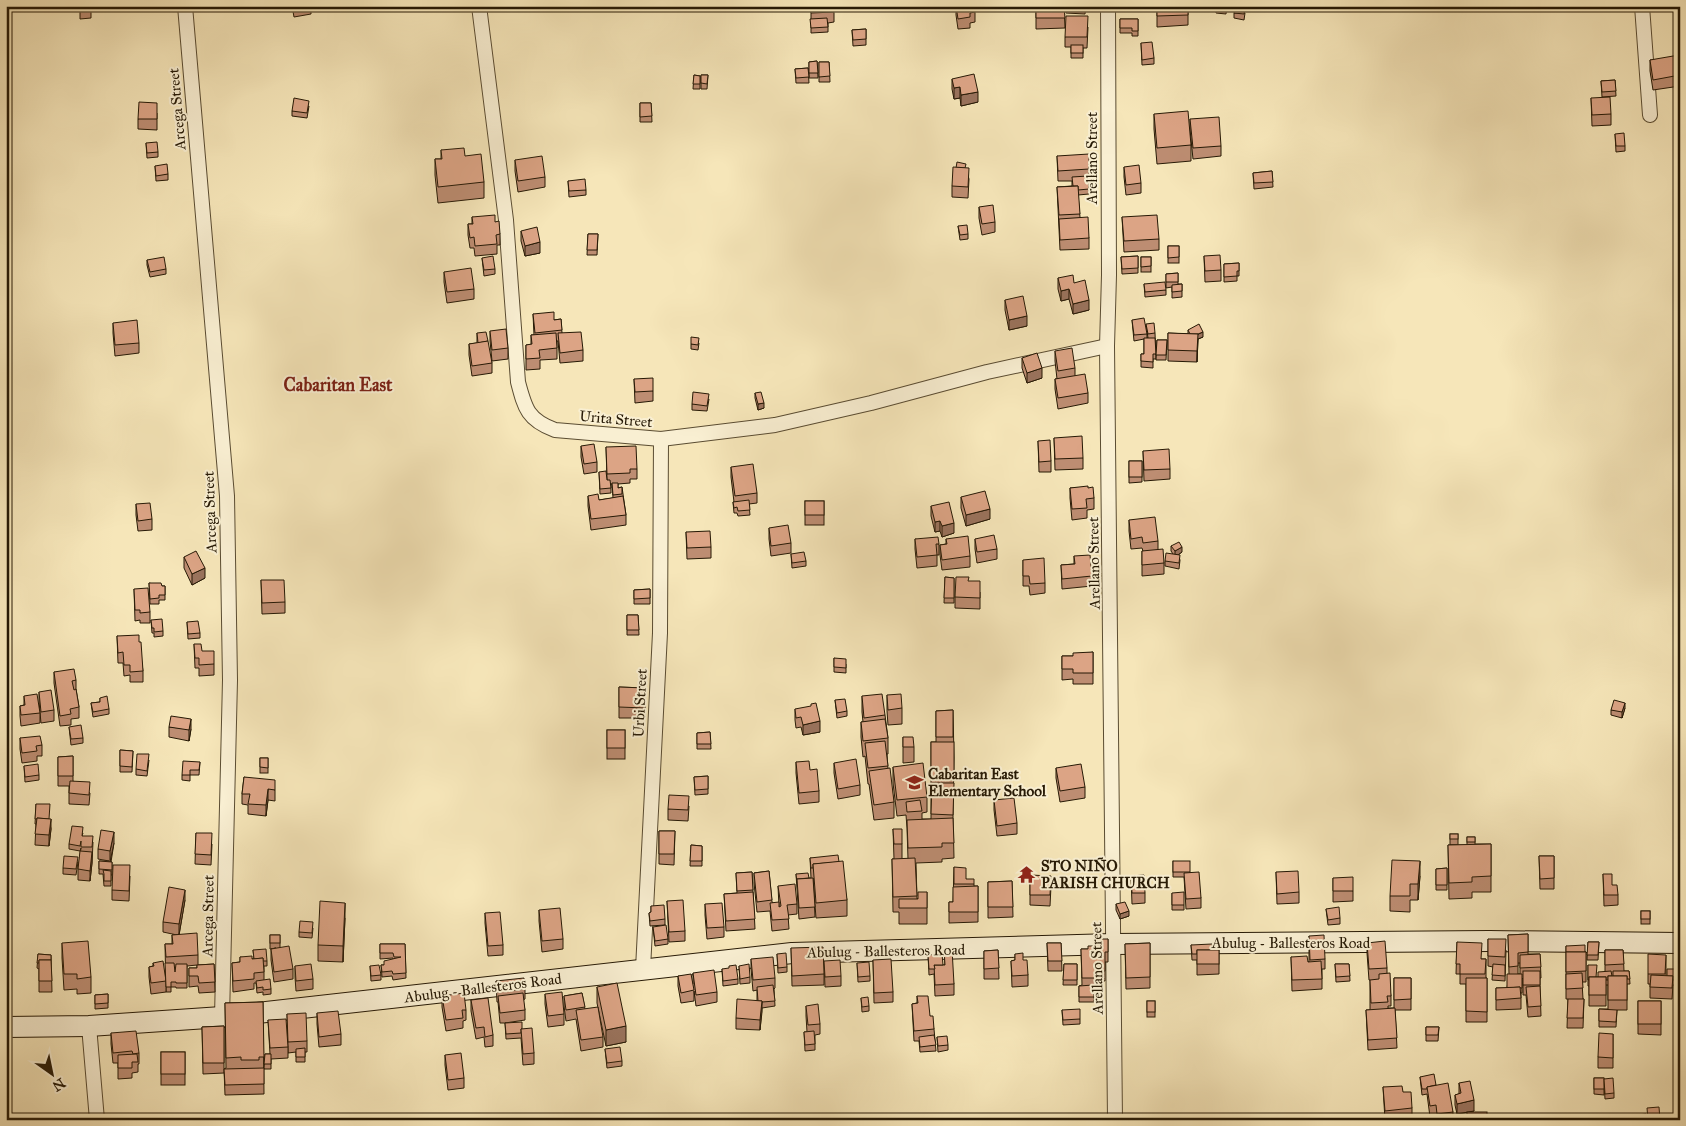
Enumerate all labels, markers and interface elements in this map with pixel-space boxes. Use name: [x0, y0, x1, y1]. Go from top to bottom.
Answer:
street label: Arcega Street: [164, 67, 190, 152]
street label: Arellano Street: [1083, 111, 1101, 205]
district label: Cabaritan East: [284, 374, 393, 396]
street label: Urita Street: [579, 407, 654, 431]
street label: Arcega Street: [200, 470, 220, 554]
street label: Arellano Street: [1084, 516, 1104, 610]
street label: Urbi Street: [629, 667, 651, 738]
place label: Cabaritan East Elementary School: [928, 765, 1047, 801]
school or university icon: Cabaritan East Elementary School: [904, 773, 924, 793]
place label: STO NIÑO PARISH CHURCH: [1041, 857, 1170, 892]
temple icon: STO NIÑO PARISH CHURCH: [1017, 865, 1037, 885]
street label: Arcega Street: [198, 874, 218, 958]
street label: Arellano Street: [1087, 921, 1107, 1015]
street label: Abulug - Ballesteros Road: [1211, 934, 1371, 952]
street label: Abulug - Ballesteros Road: [806, 941, 966, 961]
street label: Abulug - Ballesteros Road: [402, 969, 563, 1007]
north arrow: [28, 1048, 78, 1098]
text: N: [49, 1074, 68, 1095]

